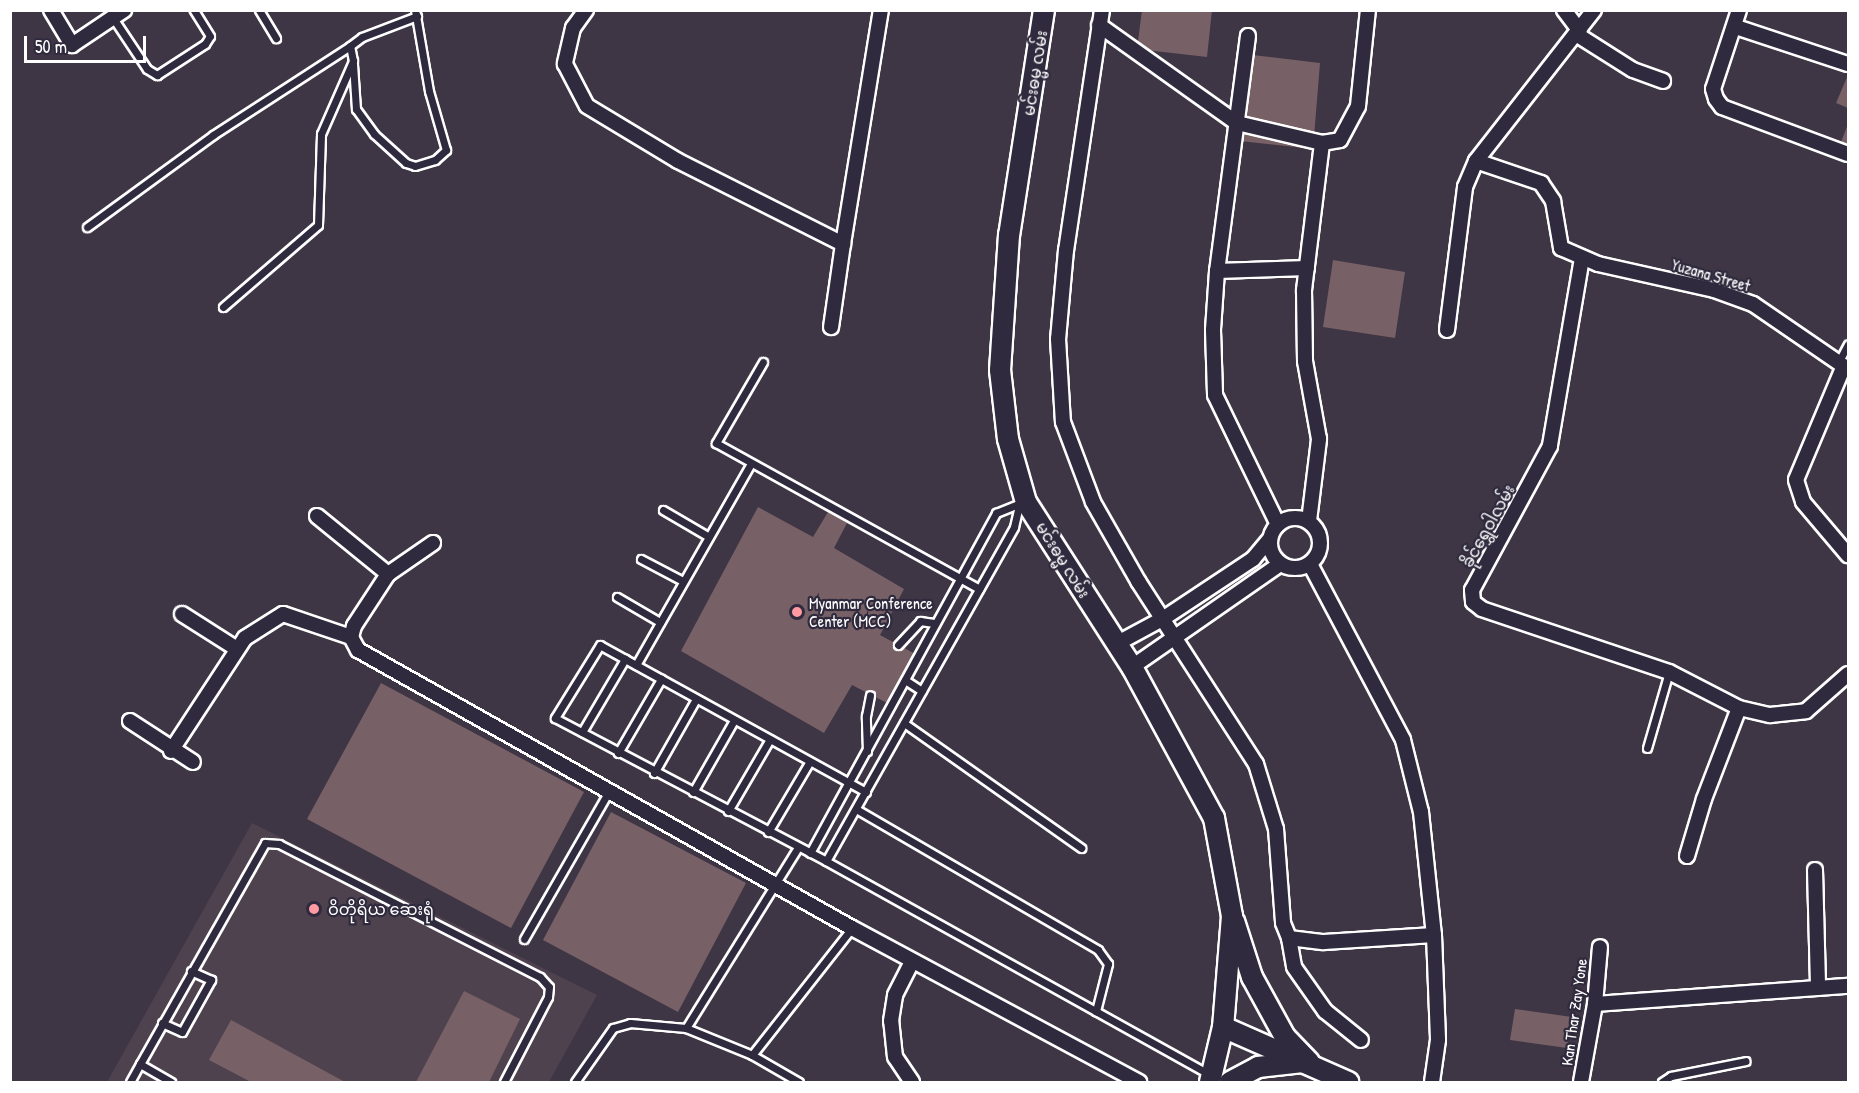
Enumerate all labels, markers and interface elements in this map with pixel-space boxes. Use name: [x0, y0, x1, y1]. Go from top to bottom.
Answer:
scale bar: [27, 24, 148, 62]
street label: မင်းဓမ္မ လမ်း: [1019, 29, 1051, 117]
text: 50 m: [35, 34, 67, 59]
street label: Yuzana Street: [1669, 255, 1753, 295]
street label: ခိုင်ရွှေဝါလမ်း: [1457, 481, 1519, 571]
street label: မင်းဓမ္မ လမ်း: [1032, 518, 1094, 602]
place label: Myanmar Conference Center (MCC): [809, 593, 933, 631]
marker: Myanmar Conference Center (MCC): [790, 605, 804, 619]
place label: ဝိတိုရိယ ဆေးရုံ: [328, 899, 434, 919]
marker: ဝိတိုရိယ ဆေးရုံ: [305, 900, 323, 918]
street label: Kan Thar Zay Yone: [1557, 957, 1591, 1067]

